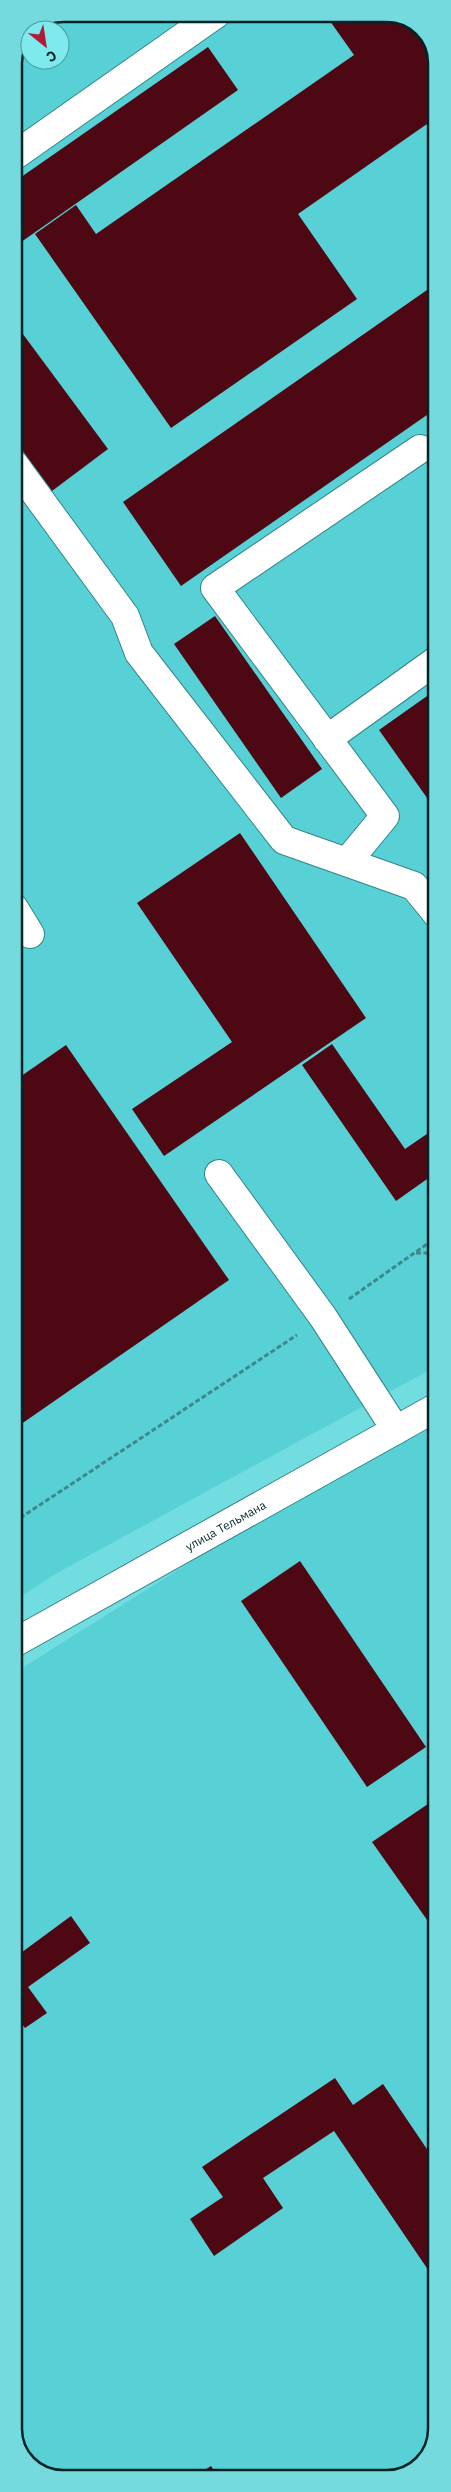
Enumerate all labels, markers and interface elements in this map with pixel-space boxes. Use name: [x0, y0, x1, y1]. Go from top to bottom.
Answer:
north arrow: [20, 20, 70, 70]
text: С: [43, 46, 60, 66]
street label: улица Тельмана: [182, 1496, 269, 1554]

